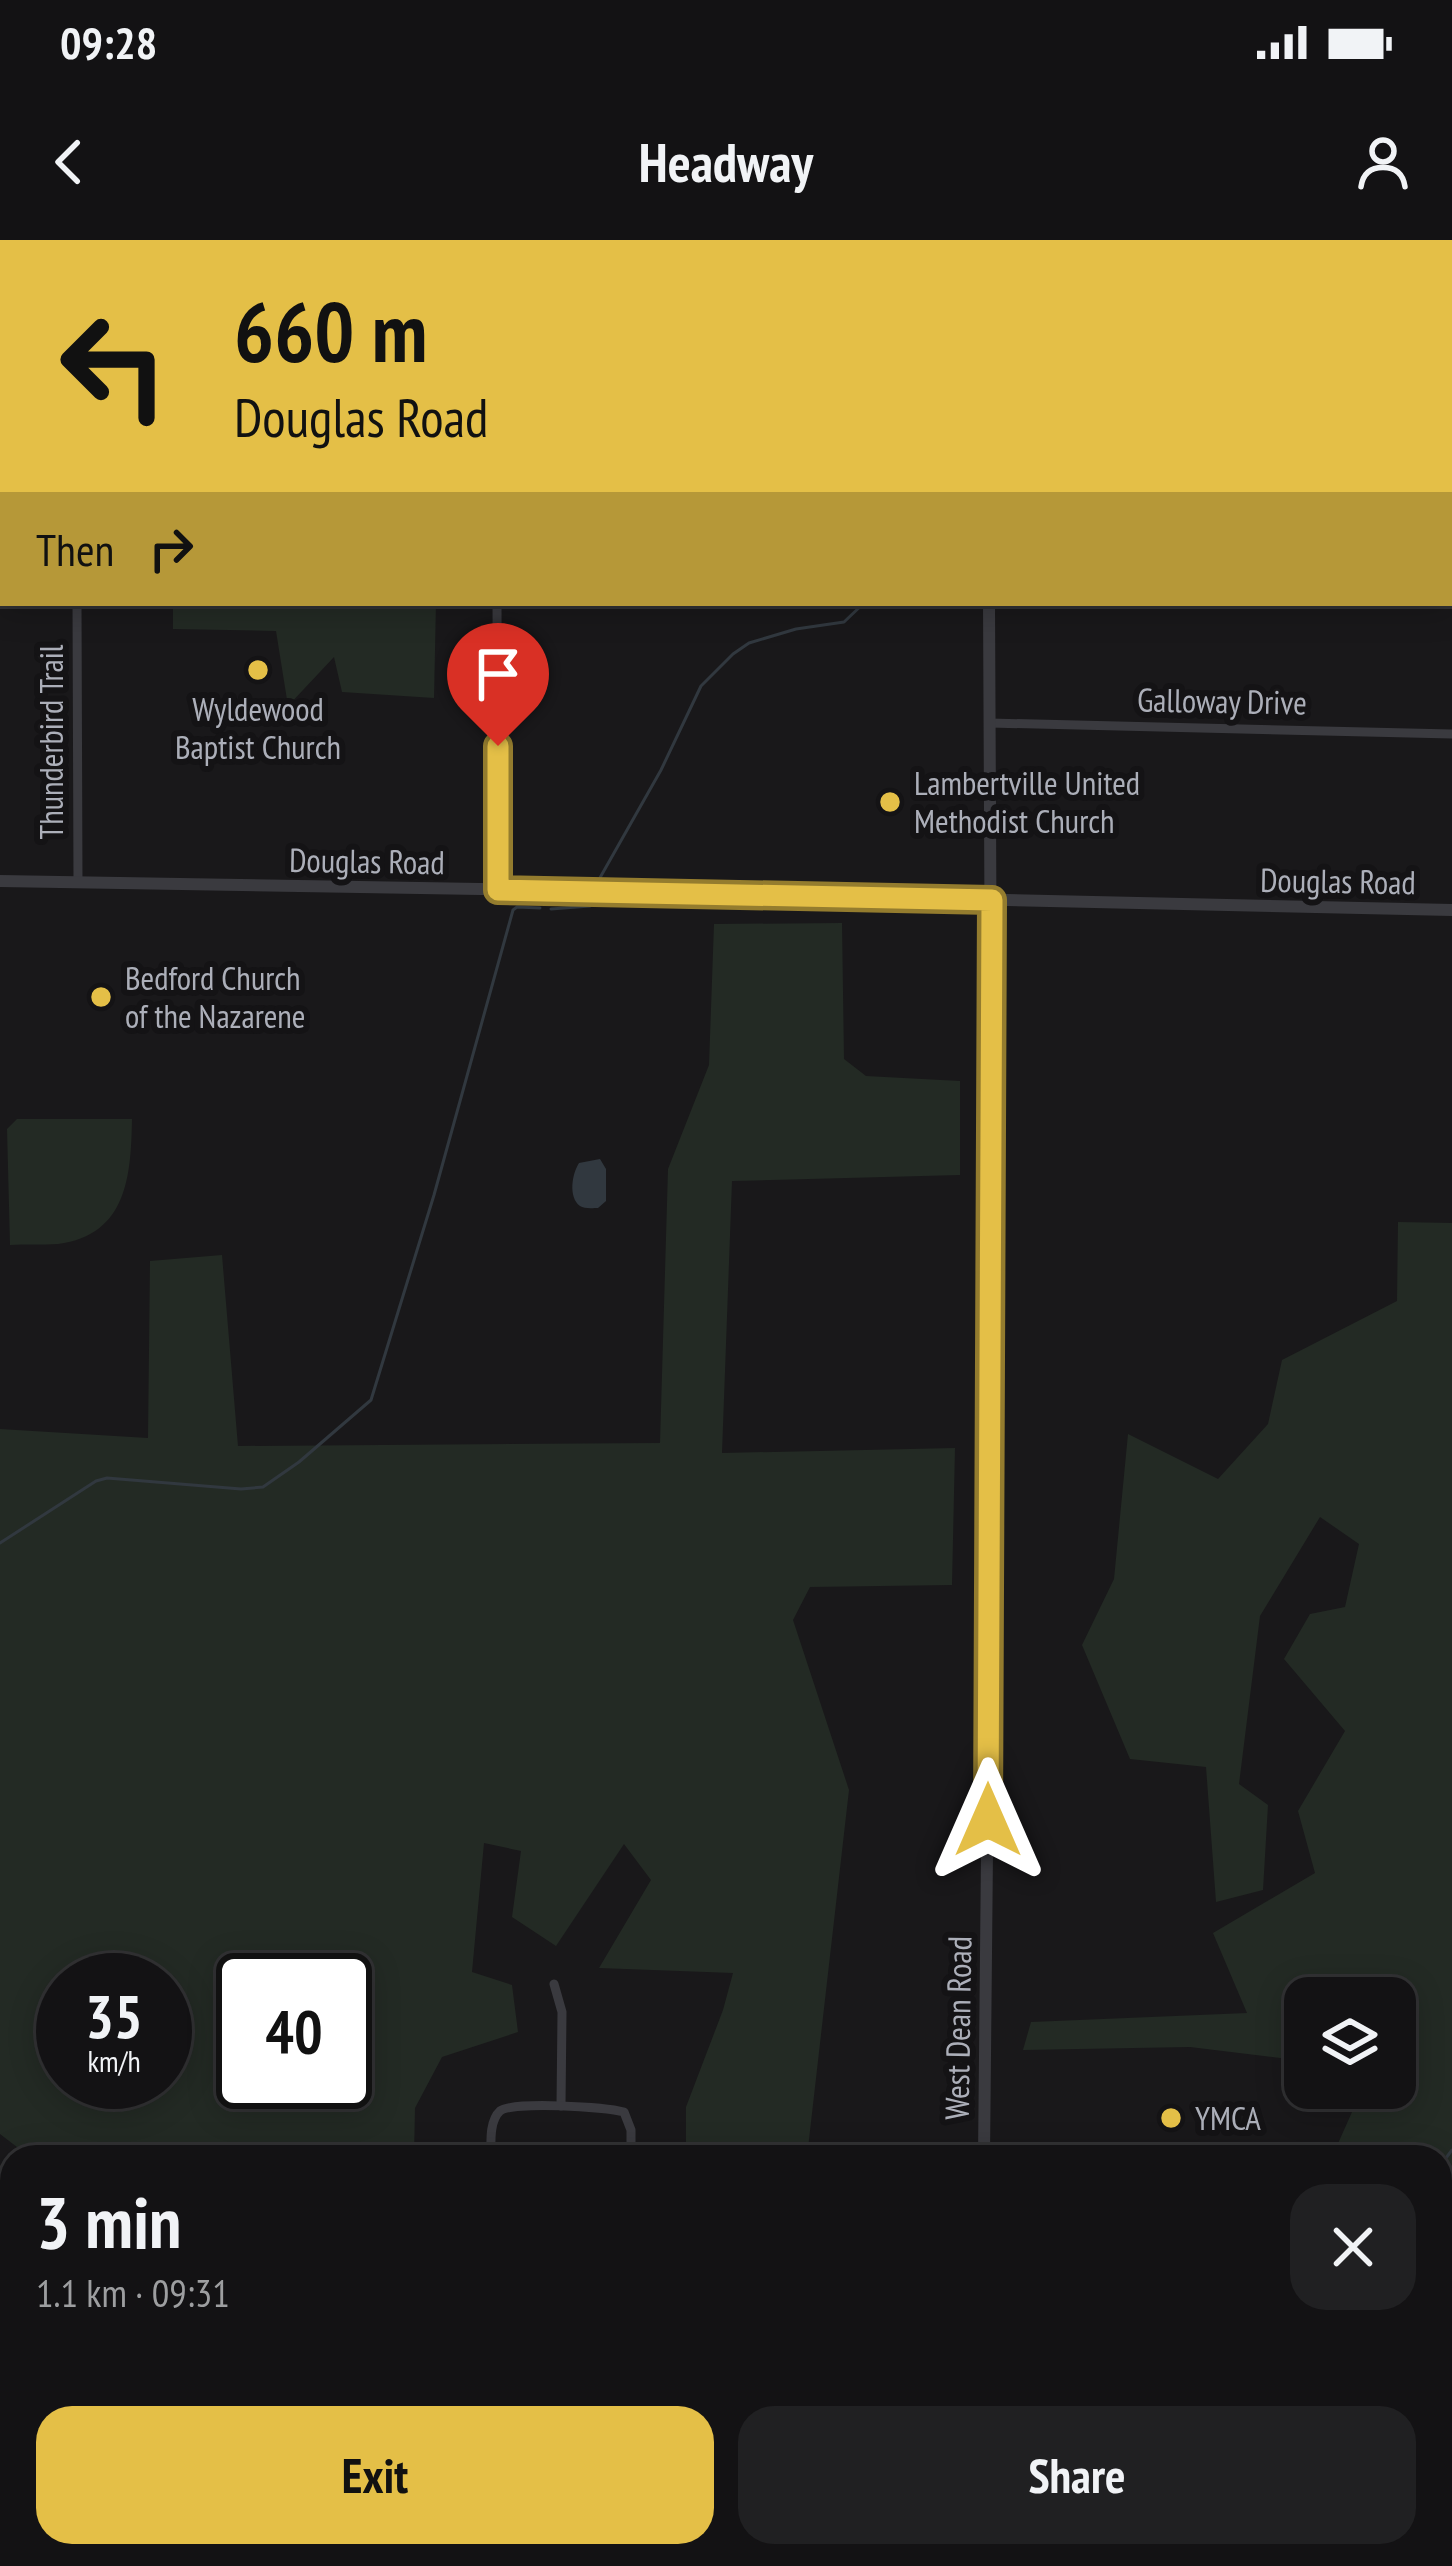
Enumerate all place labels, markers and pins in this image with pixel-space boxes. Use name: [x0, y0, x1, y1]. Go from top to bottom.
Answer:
pin: [447, 623, 549, 746]
marker: Wyldewood Baptist Church: [245, 657, 271, 683]
place label: Wyldewood Baptist Church: [175, 687, 341, 768]
place label: Lambertville United Methodist Church: [914, 761, 1140, 842]
marker: Lambertville United Methodist Church: [877, 789, 903, 815]
place label: Bedford Church of the Nazarene: [125, 956, 305, 1037]
marker: Bedford Church of the Nazarene: [88, 984, 114, 1010]
place label: YMCA: [1195, 2096, 1261, 2139]
marker: YMCA: [1158, 2105, 1184, 2131]

